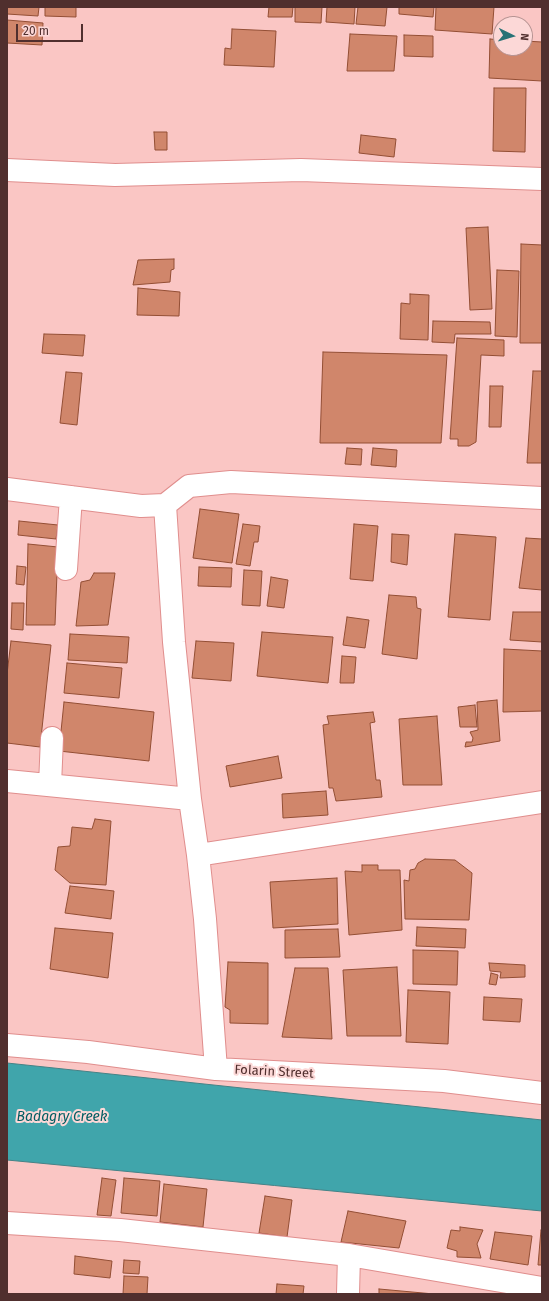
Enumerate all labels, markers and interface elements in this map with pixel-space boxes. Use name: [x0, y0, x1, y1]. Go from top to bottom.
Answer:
scale bar: [18, 16, 85, 42]
north arrow: [493, 16, 533, 56]
text: 20 m: [23, 24, 49, 38]
text: N: [518, 33, 531, 41]
street label: Folarin Street: [234, 1062, 314, 1082]
water label: Badagry Creek: [17, 1109, 107, 1125]

